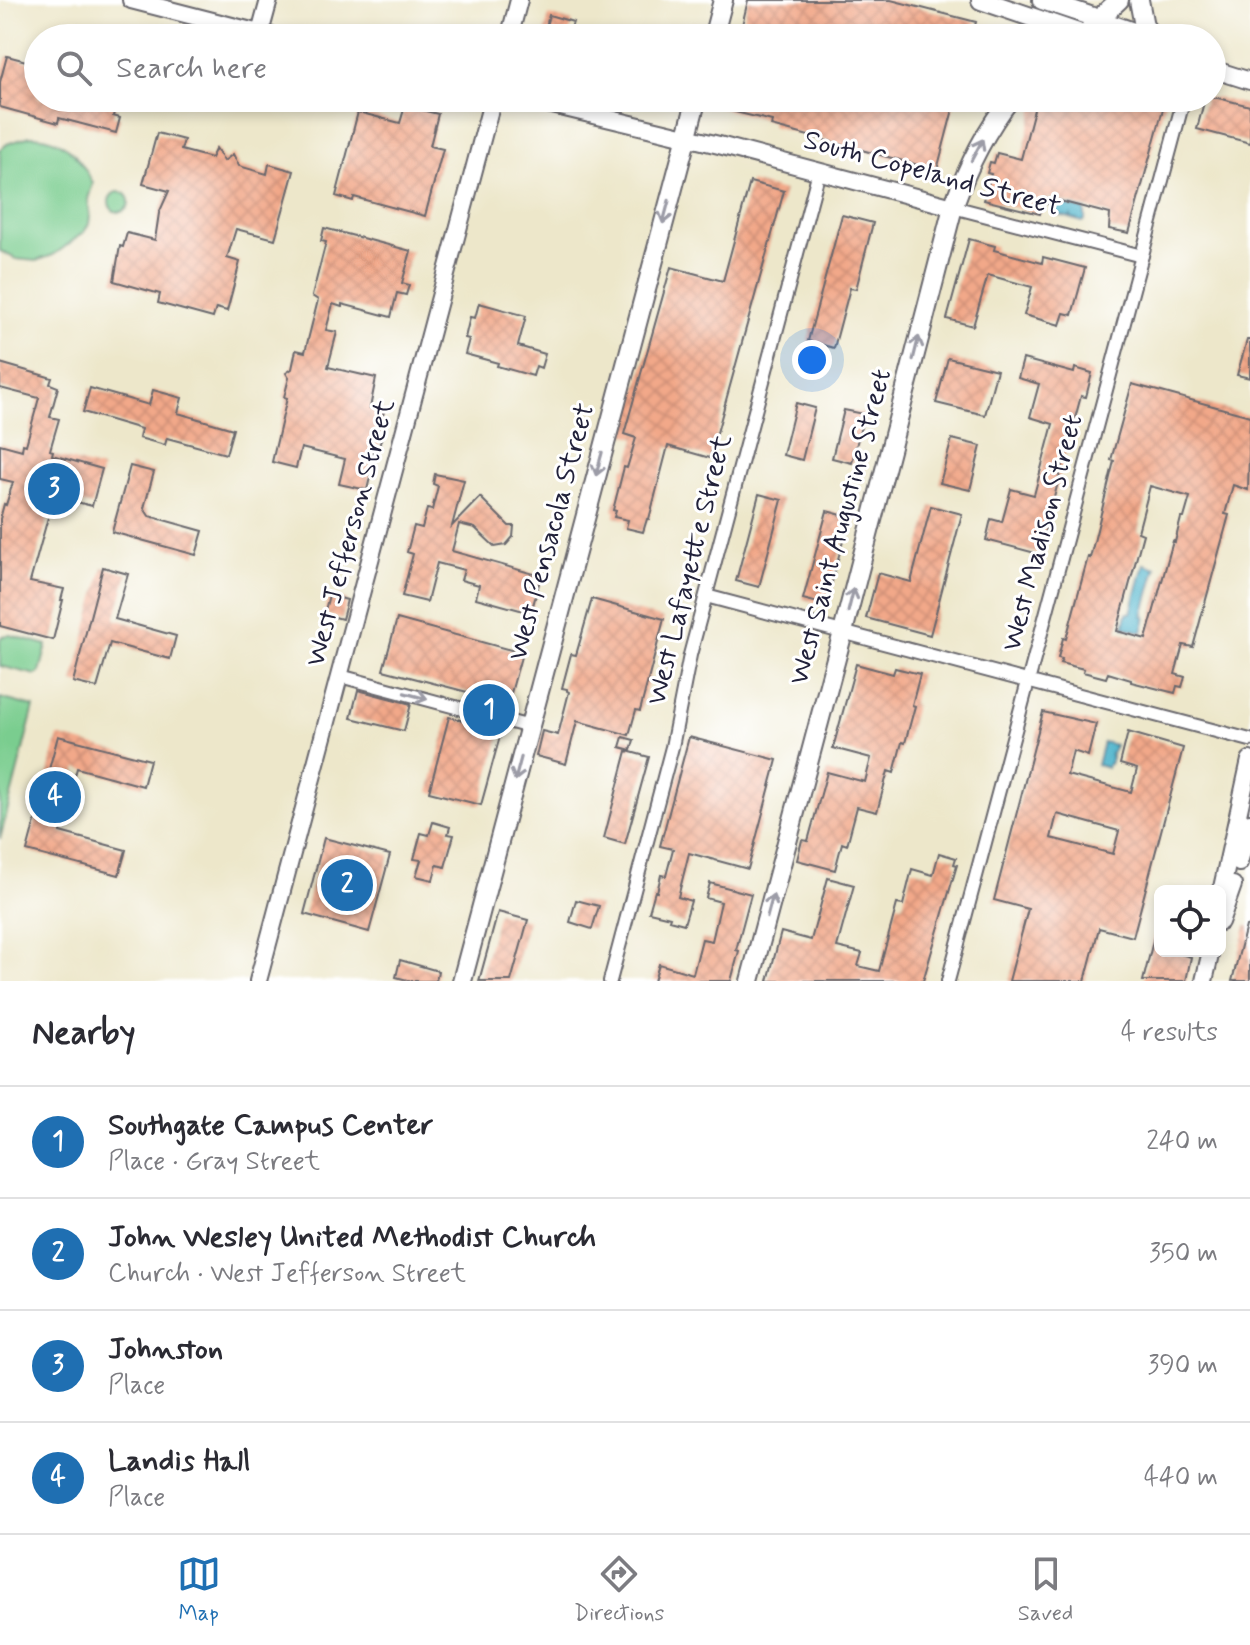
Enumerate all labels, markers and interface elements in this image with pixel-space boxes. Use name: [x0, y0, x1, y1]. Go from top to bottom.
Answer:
search box: [24, 24, 1226, 112]
icon: search: [52, 46, 96, 90]
text: Search here: [116, 49, 267, 88]
street label: South Copeland Street: [799, 122, 1065, 226]
one-way arrow: [970, 139, 986, 163]
one-way arrow: [658, 199, 673, 225]
one-way arrow: [910, 336, 925, 362]
your location: [792, 340, 832, 380]
street label: West Saint Augustine Street: [781, 365, 901, 689]
street label: West Jefferson Street: [297, 395, 405, 671]
street label: West Pensacola Street: [500, 399, 604, 665]
street label: West Madison Street: [994, 410, 1092, 656]
street label: West Lafayette Street: [638, 430, 742, 709]
one-way arrow: [591, 450, 606, 476]
pin: 3: [28, 459, 80, 519]
one-way arrow: [845, 588, 860, 614]
pin: 1: [463, 680, 515, 740]
one-way arrow: [402, 689, 428, 704]
one-way arrow: [510, 756, 525, 781]
pin: 4: [29, 767, 81, 827]
pin: 2: [321, 855, 373, 915]
map controls: [1154, 885, 1226, 957]
button: locate: [1154, 885, 1226, 957]
one-way arrow: [764, 893, 779, 919]
text: Nearby: [32, 1011, 136, 1056]
text: 4 results: [1121, 1016, 1218, 1050]
text: Southgate Campus Center: [108, 1106, 433, 1145]
text: 1: [52, 1125, 64, 1159]
text: 240 m: [1146, 1125, 1218, 1159]
text: Place · Gray Street: [108, 1145, 320, 1179]
text: John Wesley United Methodist Church: [108, 1218, 596, 1257]
text: 2: [52, 1237, 64, 1271]
text: 350 m: [1149, 1237, 1218, 1271]
text: Church · West Jefferson Street: [108, 1257, 466, 1291]
text: Johnston: [108, 1330, 223, 1369]
text: 3: [52, 1349, 64, 1383]
text: 390 m: [1147, 1349, 1218, 1383]
text: Place: [108, 1369, 165, 1403]
text: Landis Hall: [108, 1442, 250, 1481]
text: 4: [50, 1461, 66, 1495]
text: 440 m: [1144, 1461, 1218, 1495]
text: Place: [108, 1481, 165, 1515]
tab: Map: [177, 1552, 221, 1628]
tab: Directions: [574, 1552, 664, 1628]
tab: Saved: [1018, 1552, 1073, 1628]

